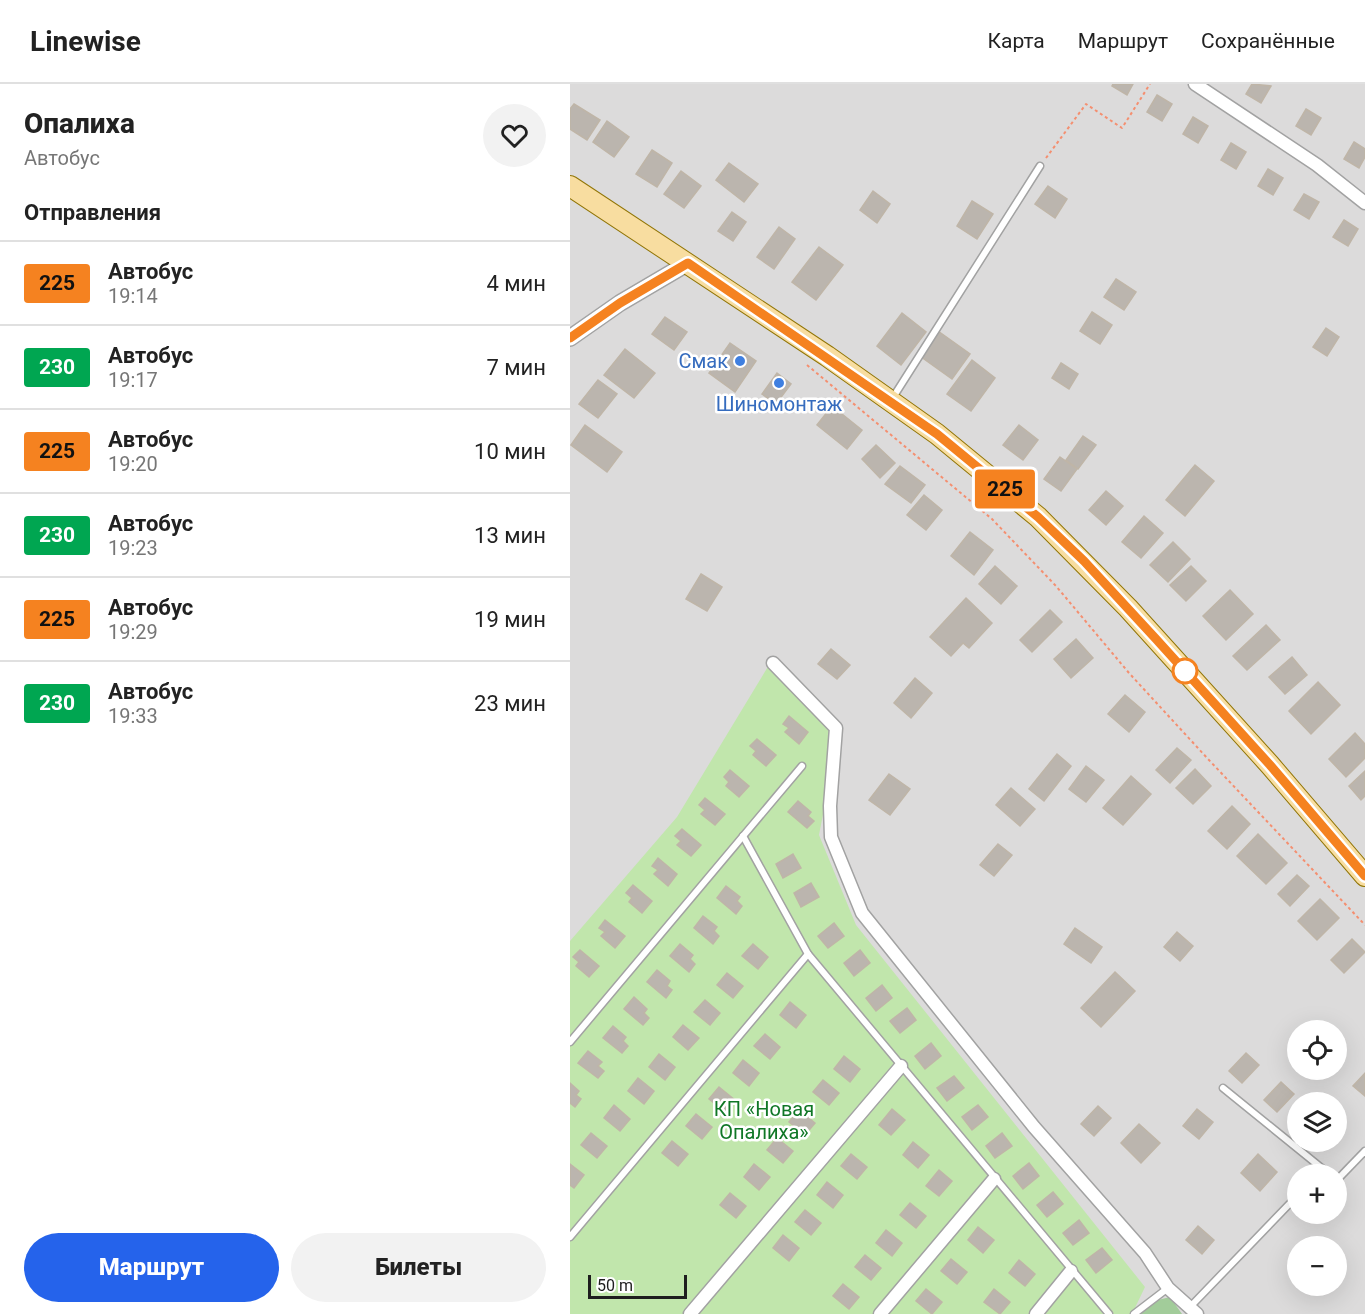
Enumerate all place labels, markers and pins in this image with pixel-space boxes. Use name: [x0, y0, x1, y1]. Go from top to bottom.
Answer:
place label: Смак: [678, 349, 728, 373]
marker: Смак: [733, 354, 747, 368]
marker: Шиномонтаж: [772, 376, 786, 390]
place label: Шиномонтаж: [716, 392, 843, 416]
unlabelled marker: [1172, 658, 1198, 684]

